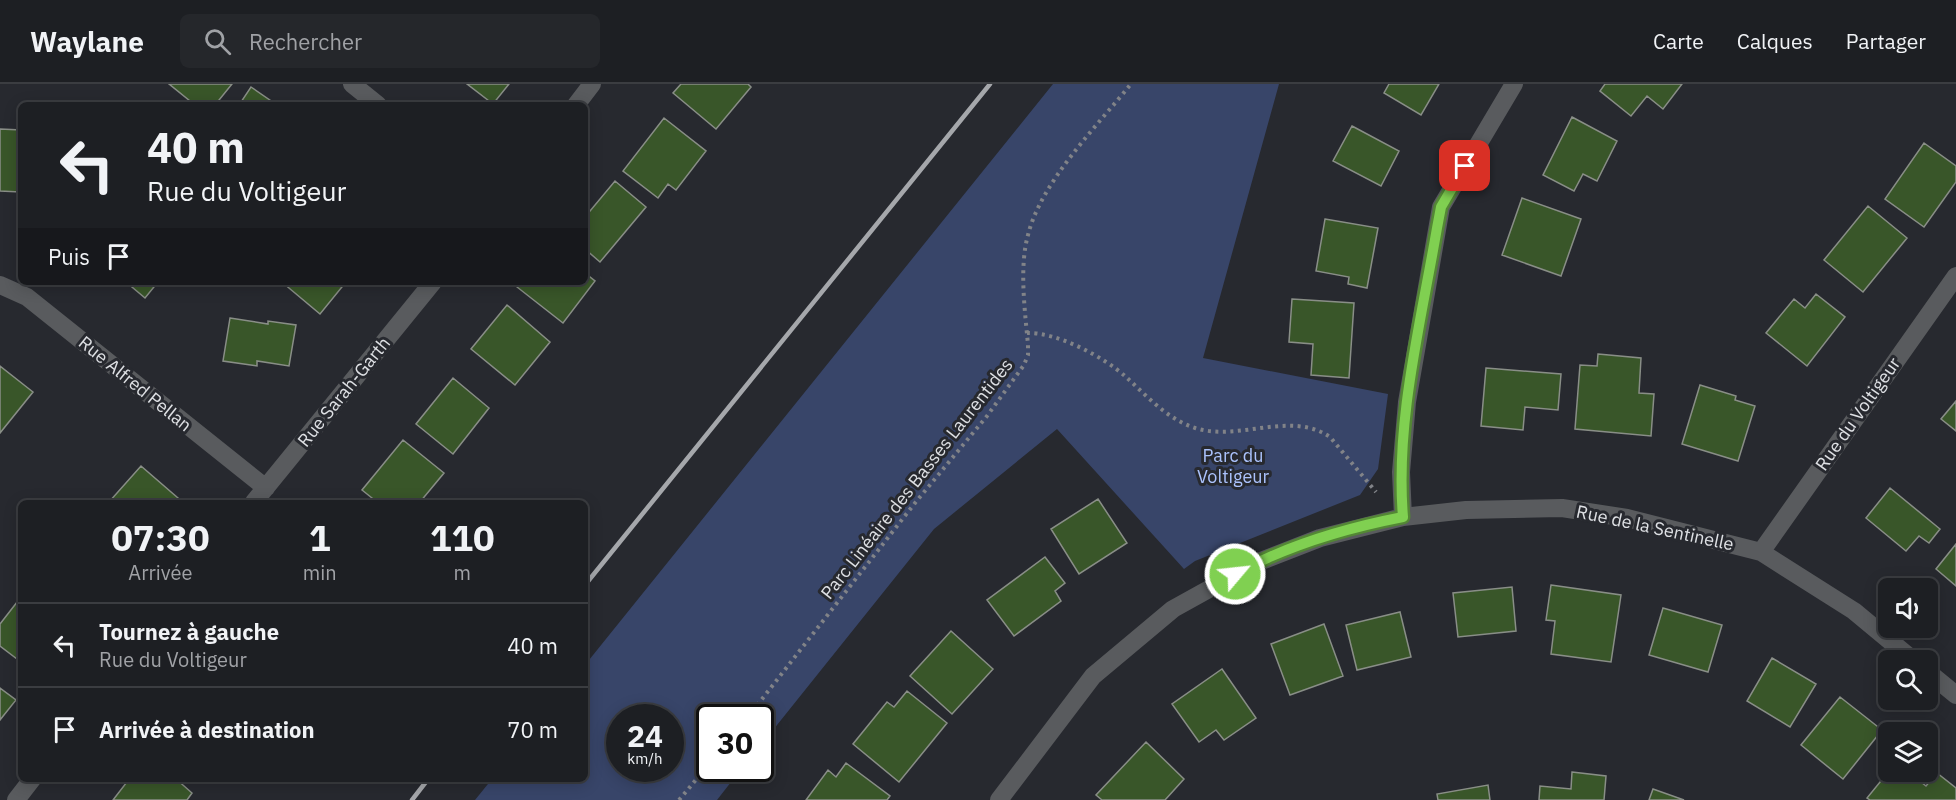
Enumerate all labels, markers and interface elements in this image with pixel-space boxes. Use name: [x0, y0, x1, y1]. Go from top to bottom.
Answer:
search box: [180, 14, 600, 68]
text: Waylane: [30, 23, 144, 60]
icon: search: [201, 25, 234, 58]
text: Rechercher: [249, 27, 362, 56]
text: Carte: [1653, 27, 1704, 55]
text: Calques: [1737, 27, 1813, 55]
text: Partager: [1846, 27, 1926, 55]
text: 40 m: [147, 120, 245, 175]
icon: left: [48, 126, 126, 204]
pin: [1439, 140, 1490, 191]
icon: arrive: [1448, 149, 1481, 182]
text: Rue du Voltigeur: [147, 173, 347, 208]
icon: arrive: [102, 240, 135, 273]
text: Puis: [48, 242, 90, 271]
street label: Rue Alfred Pellan: [74, 331, 197, 436]
street label: Rue Sarah-Garth: [292, 332, 395, 451]
street label: Rue du Voltigeur: [1810, 352, 1905, 475]
street label: Parc Linéaire des Basses Laurentides: [816, 354, 1018, 604]
park label: Parc du Voltigeur: [1197, 444, 1270, 488]
street label: Rue de la Sentinelle: [1574, 500, 1736, 555]
text: 07:30: [111, 514, 210, 561]
text: 1: [309, 514, 331, 561]
text: 110: [430, 514, 495, 561]
position arrow: [1203, 542, 1267, 606]
text: Arrivée: [128, 559, 192, 586]
text: min: [303, 559, 337, 586]
text: m: [454, 559, 471, 586]
map controls: [1878, 578, 1938, 782]
button: sound: [1878, 578, 1938, 638]
text: Tournez à gauche: [99, 617, 279, 646]
icon: left: [48, 629, 81, 662]
text: 40 m: [507, 631, 558, 660]
text: Rue du Voltigeur: [99, 646, 247, 673]
button: search: [1878, 650, 1938, 710]
speed limit sign: 30: [696, 704, 774, 782]
icon: arrive: [48, 713, 81, 746]
text: Arrivée à destination: [99, 715, 315, 744]
text: 70 m: [507, 715, 558, 744]
text: 24: [627, 716, 663, 755]
button: layers: [1878, 722, 1938, 782]
text: km/h: [627, 749, 663, 768]

